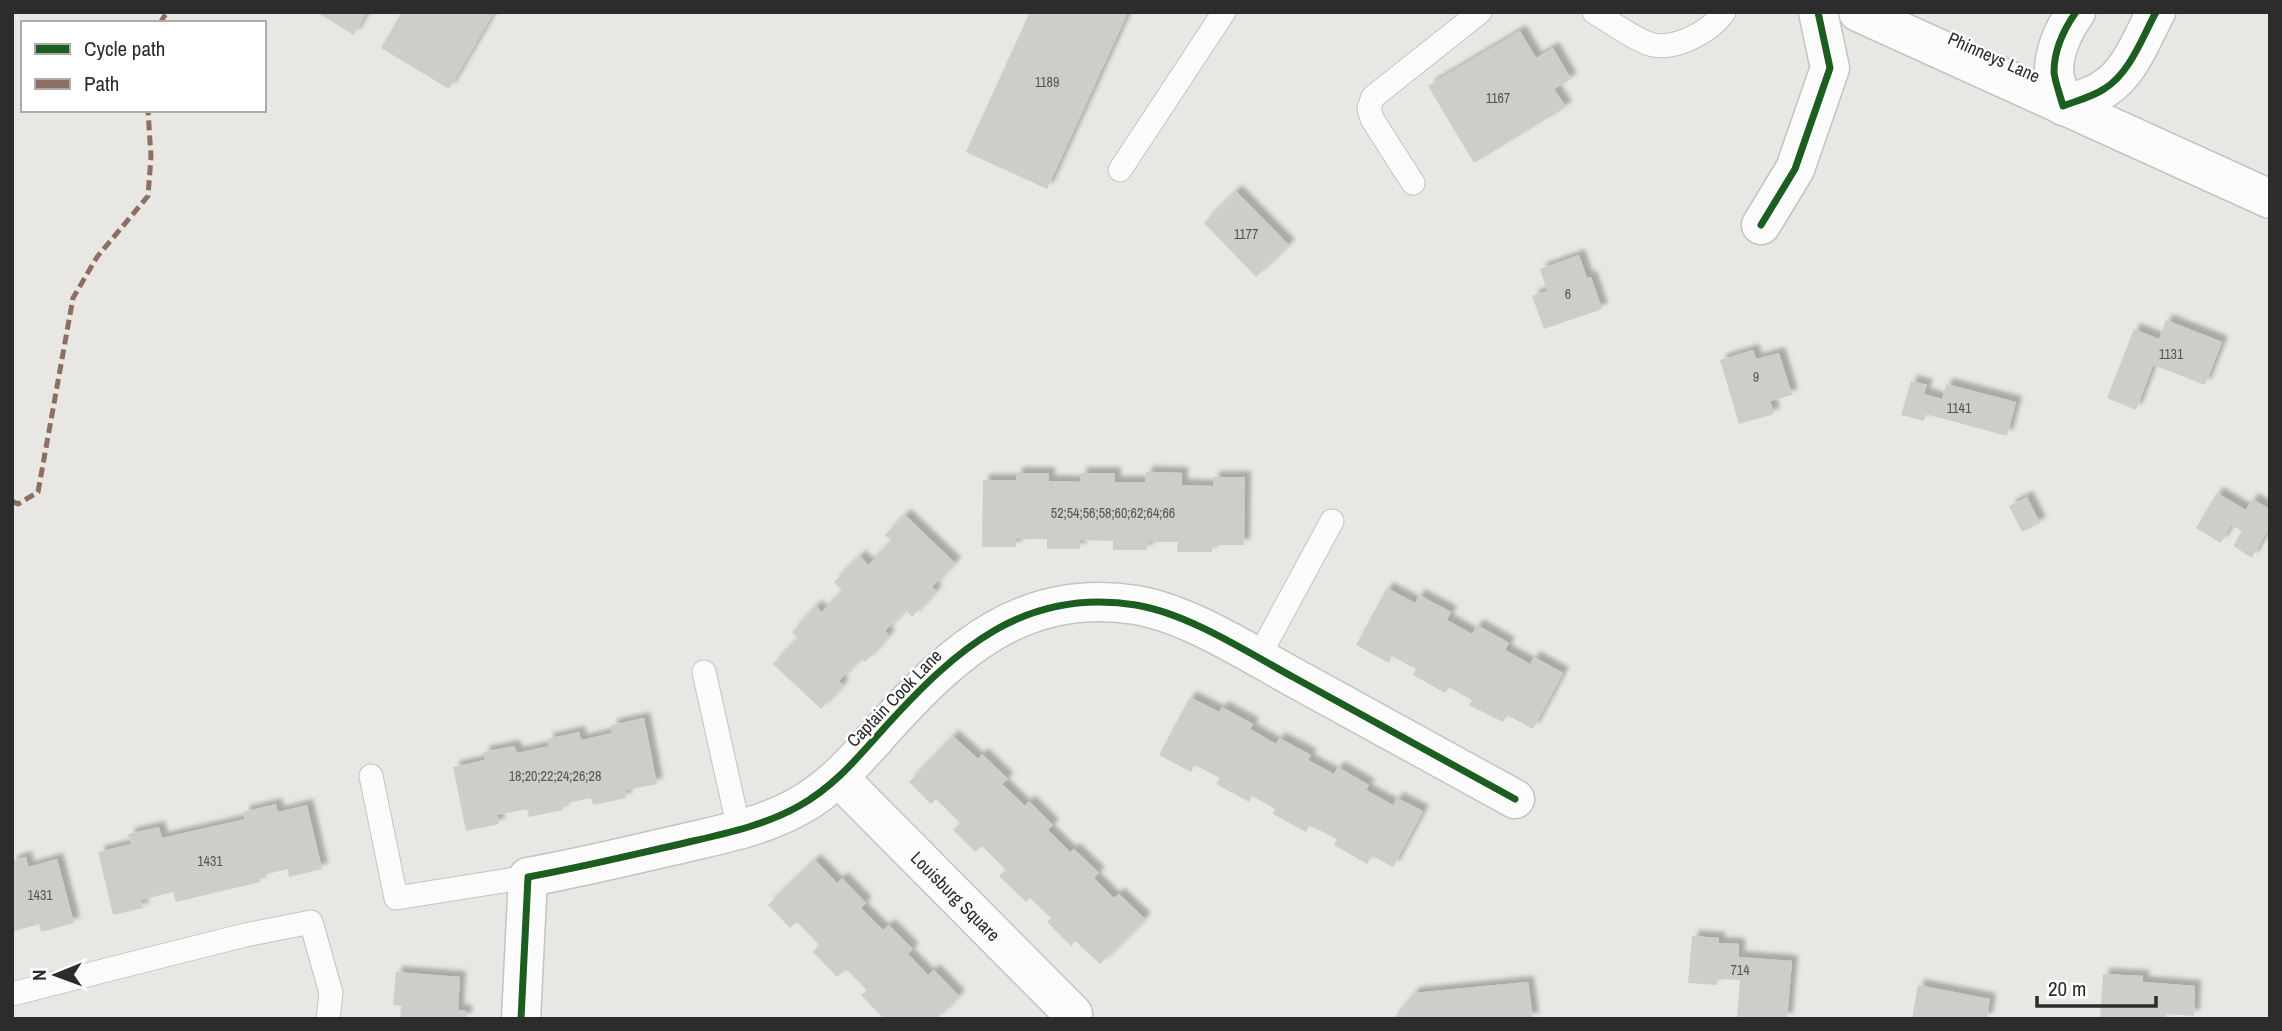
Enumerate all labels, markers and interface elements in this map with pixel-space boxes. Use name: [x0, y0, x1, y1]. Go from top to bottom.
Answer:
legend: [21, 21, 266, 112]
street label: Phinneys Lane: [1944, 26, 2044, 88]
text: Cycle path: [84, 34, 165, 63]
text: Path: [84, 69, 119, 98]
house number: 1189: [1035, 73, 1059, 91]
house number: 1167: [1486, 89, 1510, 107]
house number: 1177: [1234, 225, 1258, 243]
house number: 6: [1565, 285, 1571, 303]
house number: 1131: [2159, 345, 2184, 363]
house number: 9: [1753, 368, 1759, 386]
house number: 1141: [1947, 399, 1972, 417]
house number: 52;54;56;58;60;62;64;66: [1051, 504, 1175, 522]
street label: Captain Cook Lane: [841, 644, 947, 752]
house number: 18;20;22;24;26;28: [509, 767, 601, 785]
street label: Louisburg Square: [906, 845, 1006, 946]
house number: 1431: [197, 852, 223, 870]
house number: 1431: [27, 886, 53, 904]
north arrow: [21, 940, 91, 1010]
house number: 714: [1730, 961, 1750, 979]
scale bar: [2037, 964, 2156, 1008]
text: N: [26, 969, 52, 981]
text: 20 m: [2048, 974, 2086, 1003]

